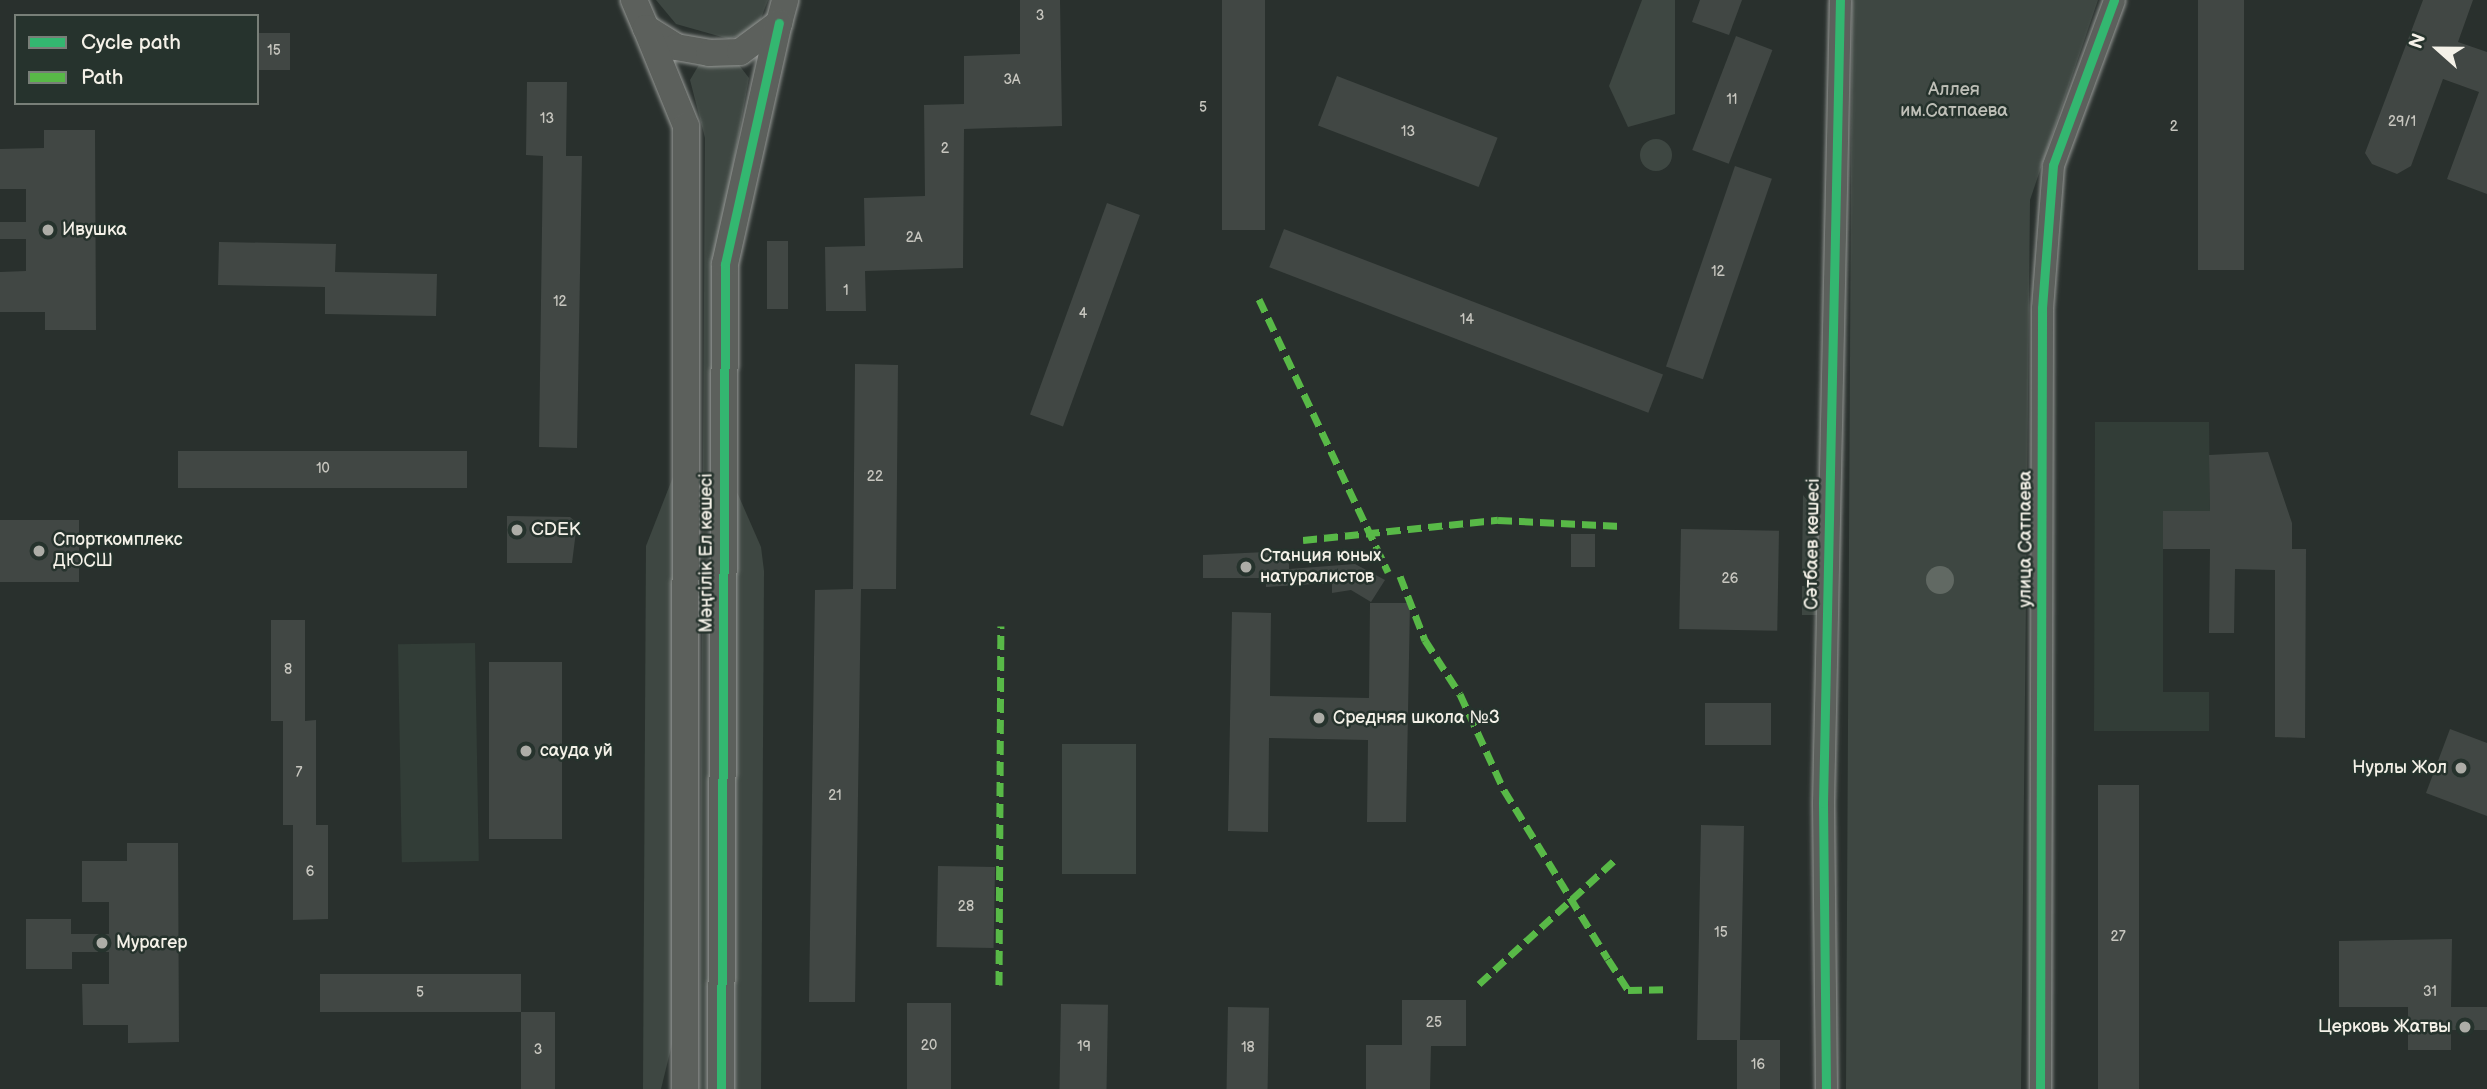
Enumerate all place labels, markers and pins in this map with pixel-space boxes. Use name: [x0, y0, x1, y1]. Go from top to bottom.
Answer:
place label: Ивушка: [62, 219, 127, 241]
marker: Ивушка: [40, 222, 56, 238]
place label: CDEK: [531, 519, 580, 541]
marker: CDEK: [509, 522, 525, 538]
place label: Спорткомплекс ДЮСШ: [53, 530, 182, 572]
marker: Спорткомплекс ДЮСШ: [31, 543, 47, 559]
place label: Станция юных натуралистов: [1260, 546, 1381, 588]
marker: Станция юных натуралистов: [1238, 559, 1254, 575]
place label: Средняя школа №3: [1333, 707, 1500, 729]
marker: Средняя школа №3: [1311, 710, 1327, 726]
place label: сауда уй: [540, 740, 613, 762]
marker: сауда уй: [518, 743, 534, 759]
place label: Нурлы Жол: [2352, 757, 2447, 779]
marker: Нурлы Жол: [2453, 760, 2469, 776]
place label: Мурагер: [116, 932, 187, 954]
marker: Мурагер: [94, 935, 110, 951]
place label: Церковь Жатвы: [2318, 1016, 2451, 1038]
marker: Церковь Жатвы: [2457, 1019, 2473, 1035]

